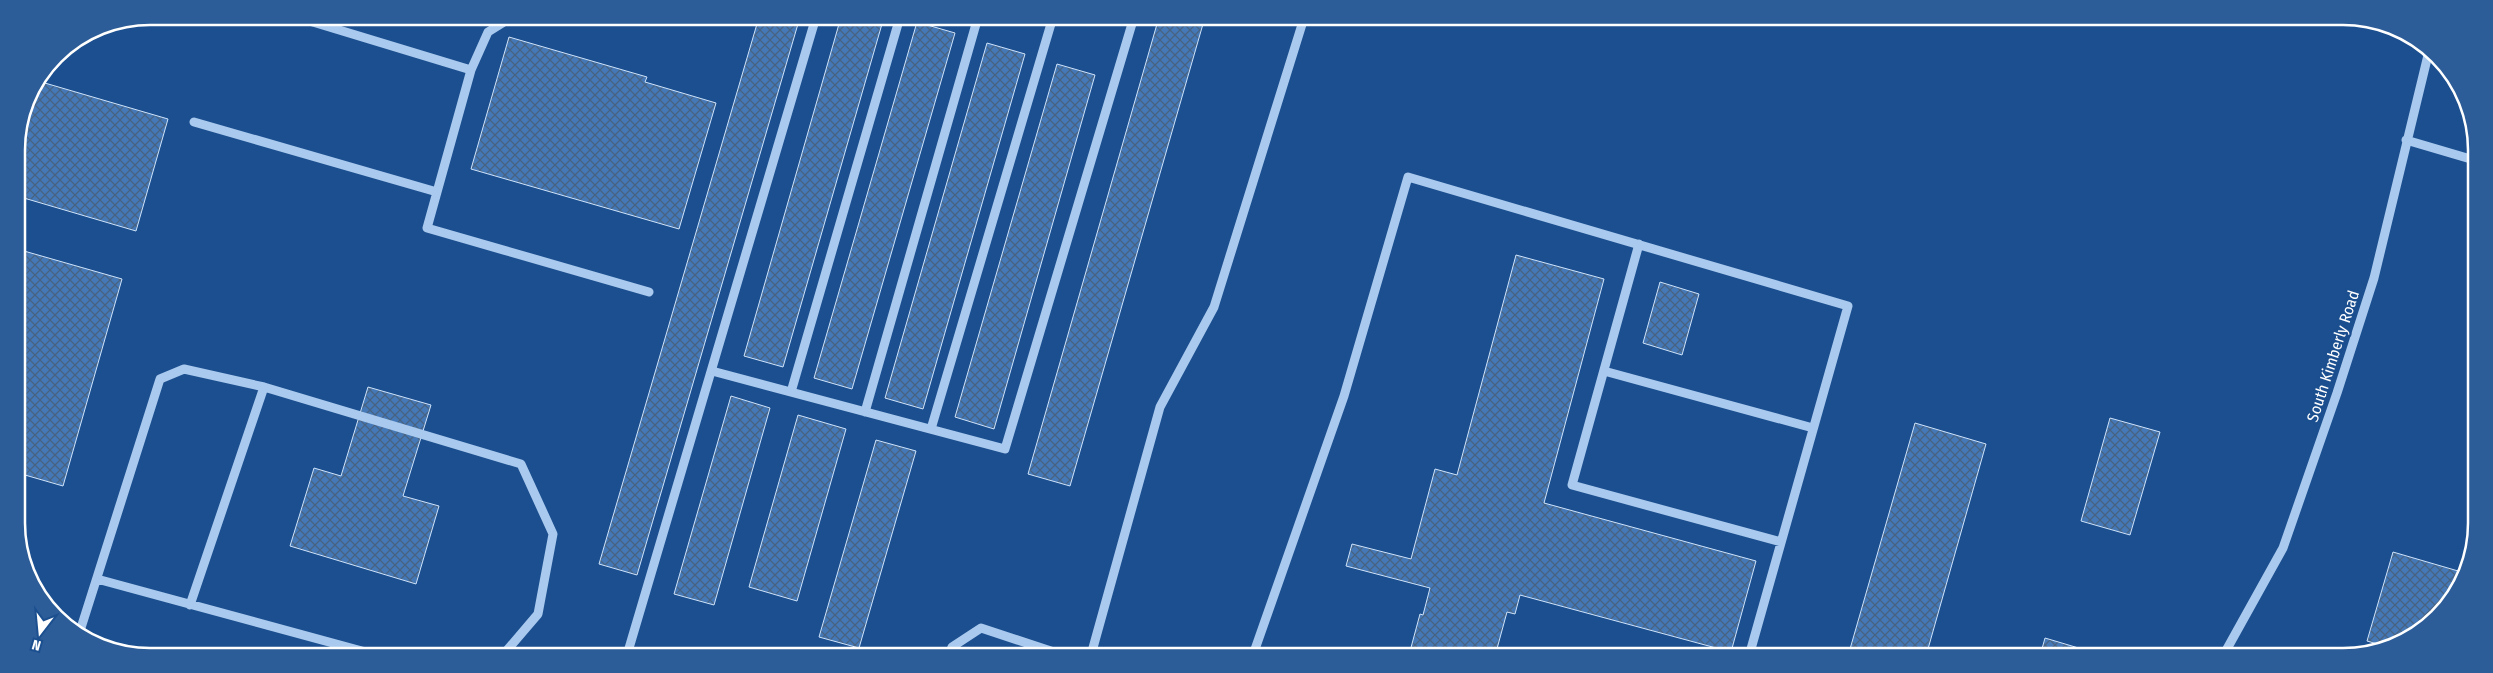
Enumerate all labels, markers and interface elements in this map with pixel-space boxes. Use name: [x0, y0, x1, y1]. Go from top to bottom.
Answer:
street label: South Kimberly Road: [2303, 288, 2363, 424]
north arrow: [15, 608, 65, 658]
text: N: [30, 636, 43, 654]

